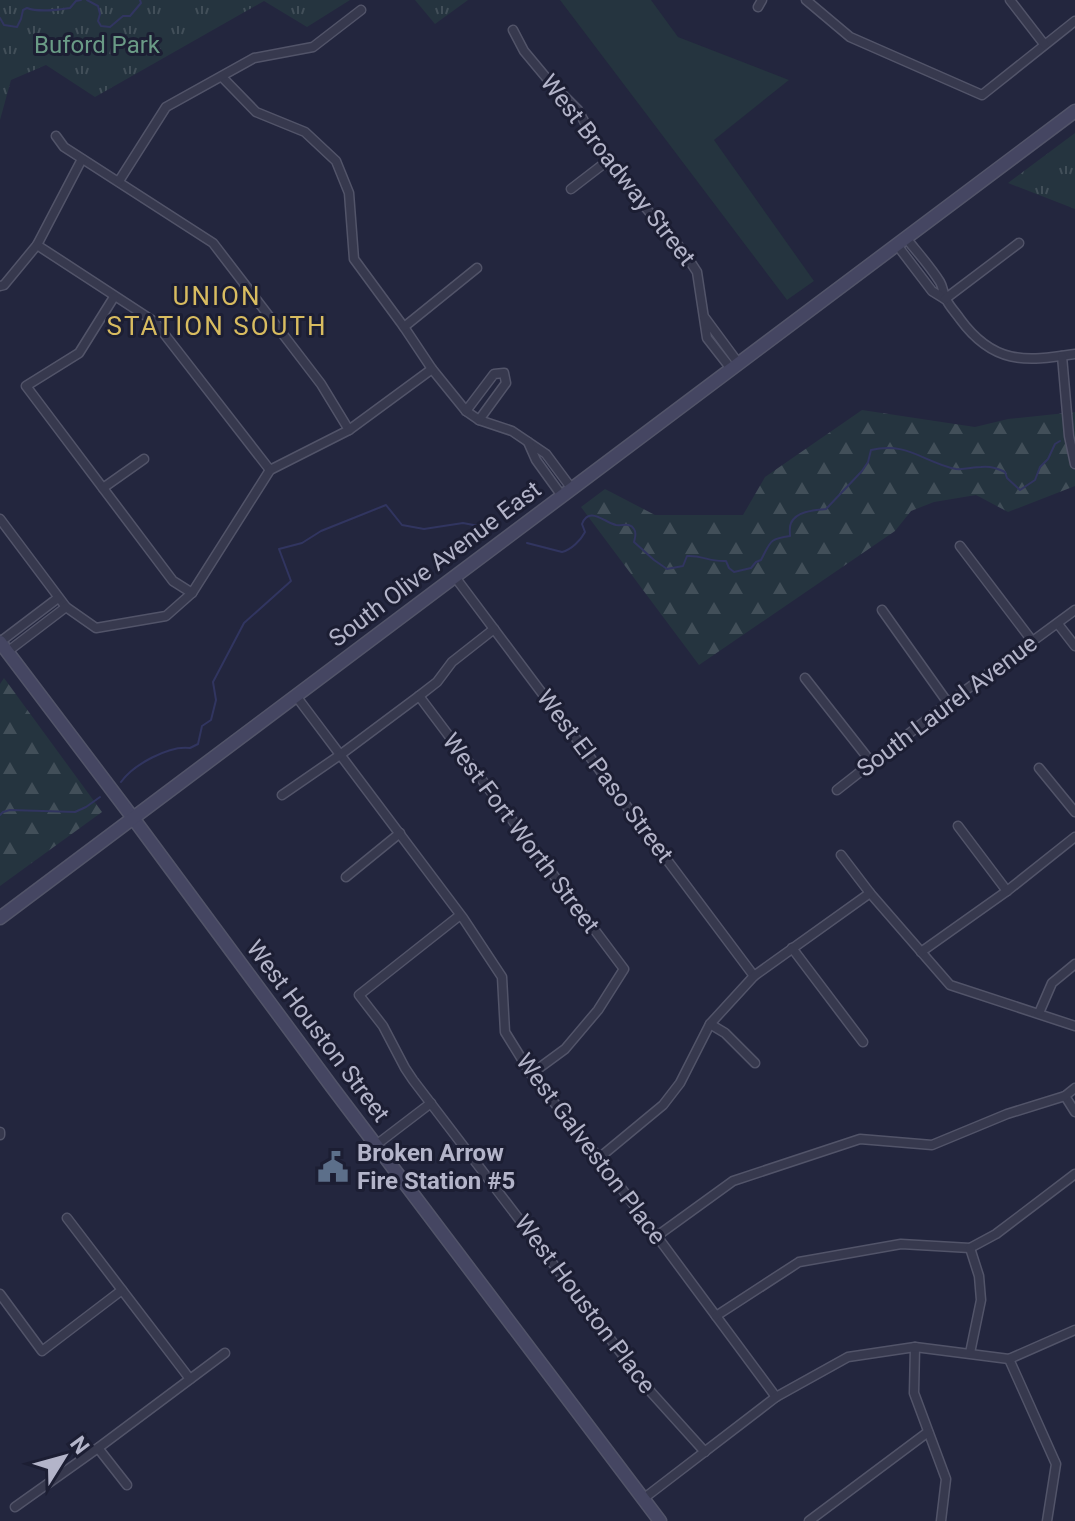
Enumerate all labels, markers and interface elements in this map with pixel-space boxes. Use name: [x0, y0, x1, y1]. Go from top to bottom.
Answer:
park label: Buford Park: [34, 31, 161, 59]
street label: West Broadway Street: [535, 69, 701, 271]
district label: UNION STATION SOUTH: [107, 281, 328, 341]
street label: South Olive Avenue East: [324, 475, 547, 653]
street label: South Laurel Avenue: [851, 629, 1043, 783]
street label: West El Paso Street: [531, 684, 679, 868]
street label: West Fort Worth Street: [437, 728, 605, 938]
street label: West Houston Street: [241, 935, 395, 1127]
street label: West Galveston Place: [510, 1048, 672, 1250]
place label: Broken Arrow Fire Station #5: [357, 1139, 515, 1195]
public building icon: Broken Arrow Fire Station #5: [316, 1150, 350, 1184]
street label: West Houston Place: [509, 1209, 661, 1399]
north arrow: [24, 1417, 104, 1497]
text: N: [65, 1432, 94, 1459]

